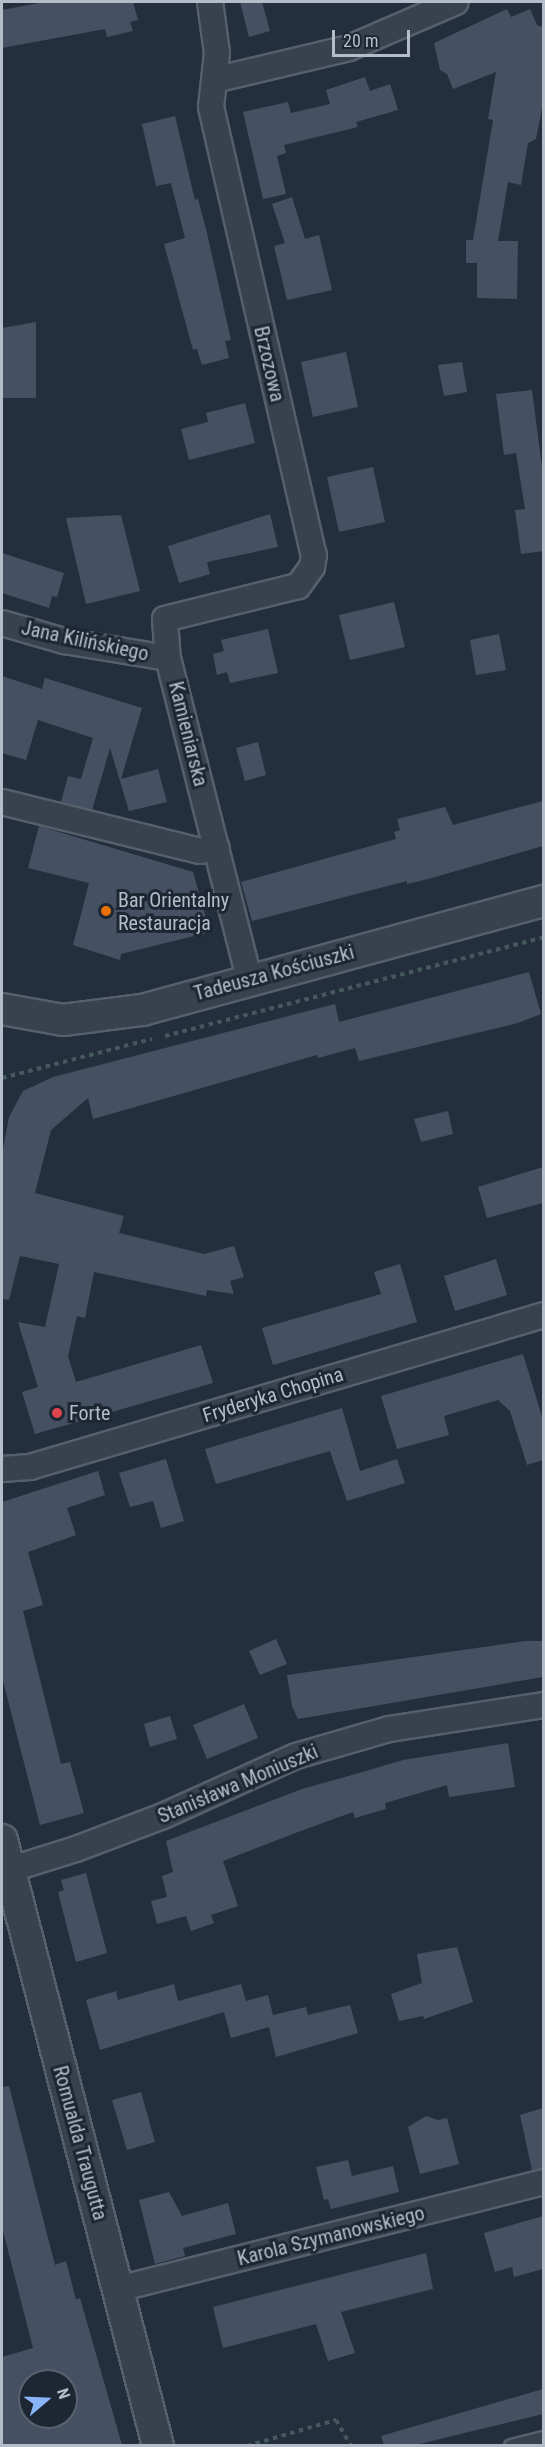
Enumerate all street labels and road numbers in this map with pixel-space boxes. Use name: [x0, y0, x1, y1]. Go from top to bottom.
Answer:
street label: Brzozowa: [249, 324, 289, 404]
street label: Jana Kilińskiego: [19, 616, 151, 666]
street label: Kamieniarska: [163, 679, 213, 789]
street label: Tadeusza Kościuszki: [191, 940, 357, 1006]
street label: Fryderyka Chopina: [200, 1362, 346, 1428]
street label: Stanisława Moniuszki: [154, 1739, 322, 1829]
street label: Romualda Traugutta: [48, 2063, 112, 2223]
street label: Karola Szymanowskiego: [235, 2201, 427, 2271]

